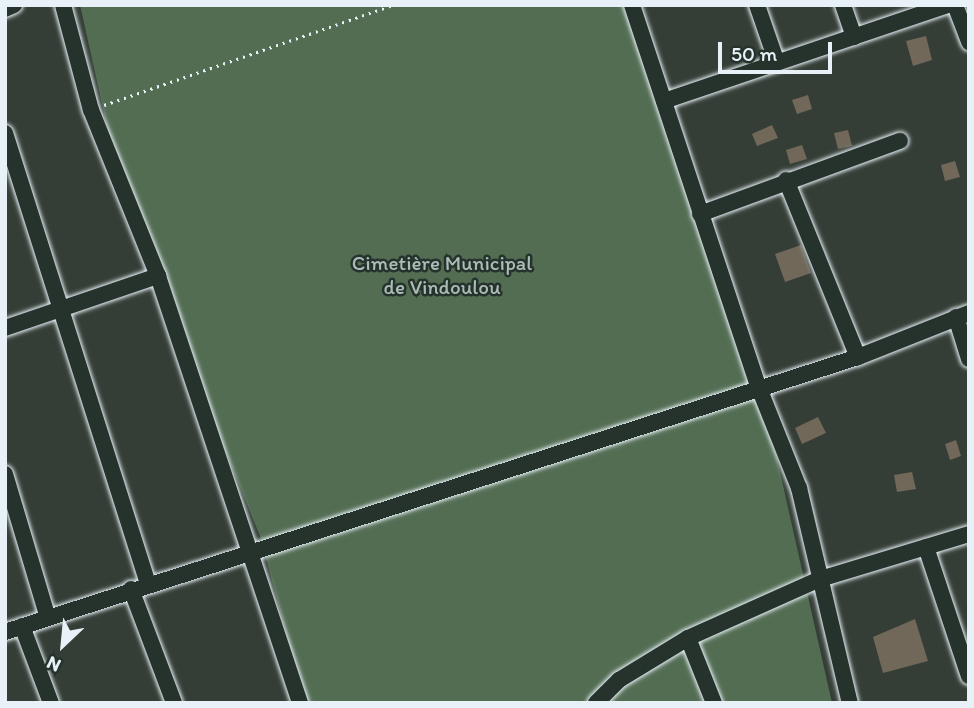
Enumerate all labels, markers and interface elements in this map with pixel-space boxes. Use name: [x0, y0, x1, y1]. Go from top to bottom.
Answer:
scale bar: [722, 28, 836, 72]
text: 50 m: [731, 41, 777, 66]
park label: Cimetière Municipal de Vindoulou: [351, 250, 533, 300]
north arrow: [28, 610, 98, 680]
text: N: [43, 651, 64, 677]

